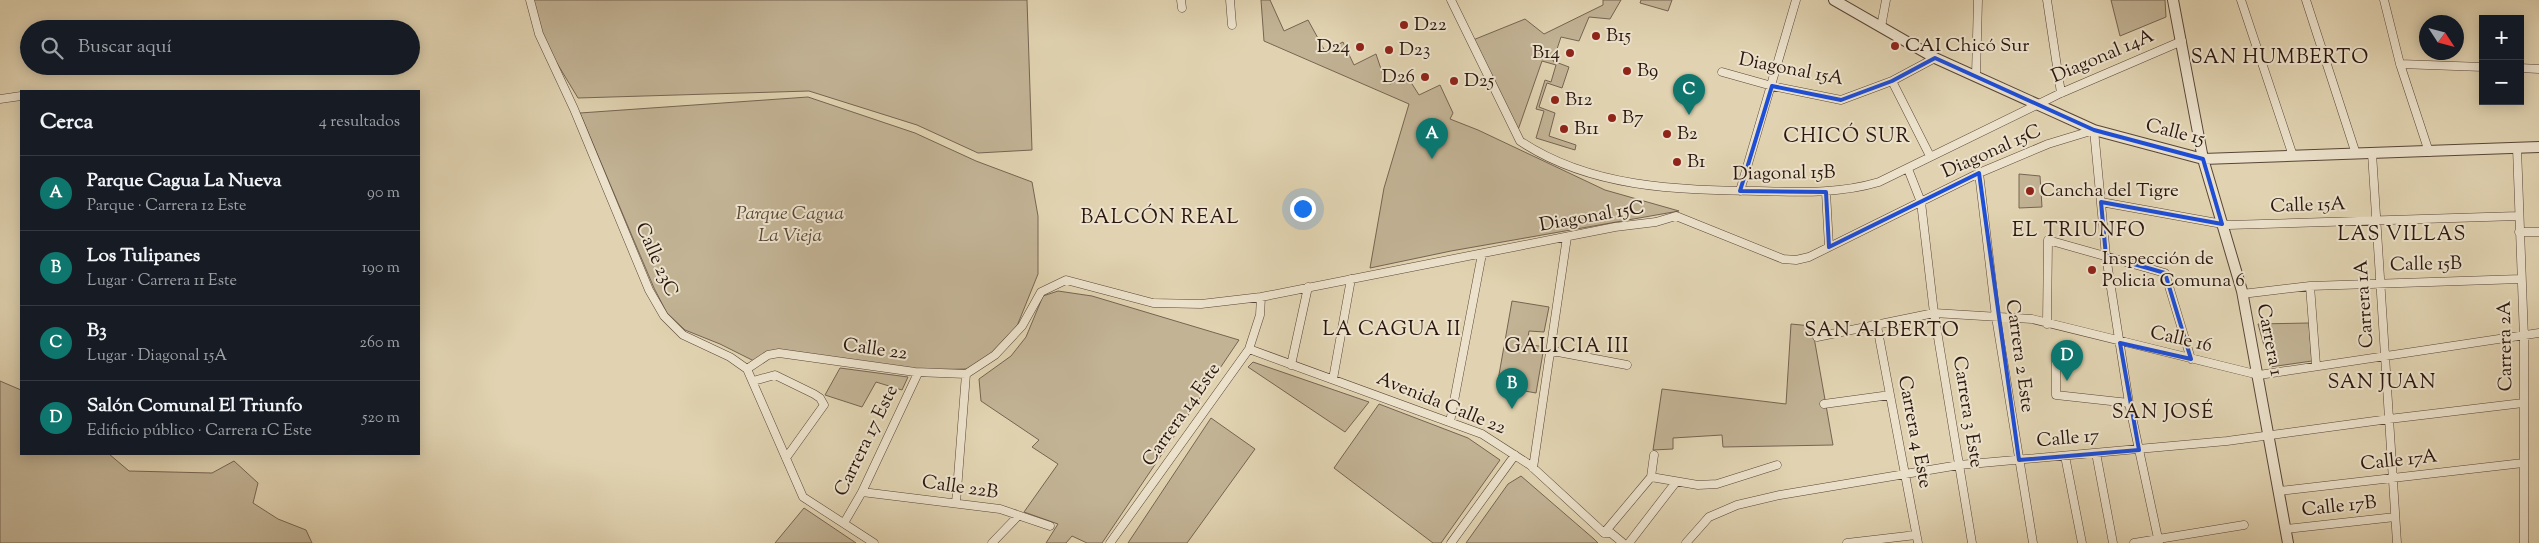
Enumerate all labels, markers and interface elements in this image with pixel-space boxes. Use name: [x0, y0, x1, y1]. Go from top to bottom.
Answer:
place label: D22: [1414, 12, 1447, 39]
north arrow: [2419, 15, 2464, 60]
map controls: [2479, 15, 2524, 105]
button: +: [2479, 15, 2524, 60]
marker: D22: [1398, 19, 1410, 31]
search box: [20, 20, 420, 75]
place label: B15: [1606, 23, 1631, 50]
street label: Diagonal 14A: [2047, 23, 2159, 91]
marker: B15: [1590, 30, 1602, 42]
place label: CAI Chicó Sur: [1905, 33, 2029, 60]
icon: search: [38, 34, 66, 62]
text: Buscar aquí: [78, 34, 172, 61]
place label: D24: [1317, 34, 1350, 61]
place label: D23: [1399, 37, 1430, 64]
place label: B14: [1532, 40, 1560, 67]
marker: CAI Chicó Sur: [1889, 40, 1901, 52]
marker: D24: [1354, 41, 1366, 53]
marker: D23: [1383, 44, 1395, 56]
district label: SAN HUMBERTO: [2191, 44, 2369, 73]
marker: B14: [1564, 47, 1576, 59]
street label: Diagonal 15A: [1736, 47, 1846, 93]
place label: B9: [1637, 58, 1658, 85]
button: −: [2479, 60, 2524, 105]
place label: D26: [1382, 64, 1415, 91]
marker: B9: [1621, 65, 1633, 77]
place label: D25: [1464, 68, 1495, 95]
marker: D26: [1419, 71, 1431, 83]
pin: C: [1673, 74, 1705, 115]
marker: D25: [1448, 75, 1460, 87]
place label: B12: [1565, 87, 1592, 114]
marker: B12: [1549, 94, 1561, 106]
place label: B7: [1622, 105, 1644, 132]
text: Cerca: [40, 108, 93, 138]
text: 4 resultados: [319, 111, 400, 134]
marker: B7: [1606, 112, 1618, 124]
street label: Calle 15: [2143, 113, 2208, 153]
place label: B11: [1574, 116, 1599, 143]
pin: A: [1416, 118, 1448, 159]
street label: Diagonal 15C: [1938, 118, 2046, 186]
place label: B2: [1677, 121, 1698, 148]
district label: CHICÓ SUR: [1783, 122, 1911, 152]
marker: B11: [1558, 123, 1570, 135]
marker: B2: [1661, 128, 1673, 140]
place label: B1: [1687, 149, 1706, 176]
marker: B1: [1671, 156, 1683, 168]
street label: Diagonal 15B: [1732, 160, 1836, 188]
text: Parque Cagua La Nueva: [87, 168, 281, 195]
place label: Cancha del Tigre: [2040, 178, 2179, 205]
text: A: [50, 182, 63, 205]
text: 90 m: [367, 182, 400, 205]
marker: Cancha del Tigre: [2024, 185, 2036, 197]
street label: Calle 15A: [2270, 191, 2347, 221]
street label: Diagonal 15C: [1537, 194, 1647, 240]
text: Parque · Carrera 12 Este: [87, 195, 247, 218]
your location: [1290, 196, 1316, 222]
park label: Parque Cagua La Vieja: [736, 201, 844, 250]
district label: BALCÓN REAL: [1080, 203, 1240, 233]
district label: EL TRIUNFO: [2012, 217, 2146, 246]
street label: Calle 23C: [628, 218, 684, 302]
district label: LAS VILLAS: [2338, 221, 2466, 250]
text: Los Tulipanes: [87, 243, 200, 270]
place label: Inspección de Policia Comuna 6: [2102, 246, 2245, 295]
street label: Calle 15B: [2390, 251, 2462, 279]
text: B: [51, 257, 61, 280]
text: 190 m: [362, 257, 400, 280]
street label: Carrera 1A: [2348, 258, 2382, 349]
marker: Inspección de Policia Comuna 6: [2086, 264, 2098, 276]
text: Lugar · Carrera 11 Este: [87, 270, 237, 293]
street label: Carrera 2 Este: [1998, 298, 2040, 414]
street label: Carrera 2A: [2492, 300, 2520, 392]
street label: Carrera 1: [2249, 302, 2289, 379]
district label: LA CAGUA II: [1322, 316, 1462, 345]
district label: SAN ALBERTO: [1804, 317, 1960, 346]
text: B3: [87, 318, 107, 345]
street label: Calle 16: [2147, 320, 2215, 360]
text: C: [50, 332, 62, 355]
text: 260 m: [359, 332, 400, 355]
street label: Calle 22: [841, 332, 909, 368]
district label: GALICIA III: [1504, 333, 1630, 362]
pin: D: [2051, 340, 2083, 381]
text: Lugar · Diagonal 15A: [87, 345, 227, 368]
street label: Carrera 3 Este: [1945, 354, 1989, 470]
street label: Carrera 14 Este: [1136, 358, 1228, 472]
street label: Avenida Calle 22: [1372, 366, 1510, 442]
pin: B: [1496, 368, 1528, 409]
district label: SAN JUAN: [2328, 369, 2436, 398]
street label: Carrera 4 Este: [1890, 373, 1938, 491]
street label: Carrera 17 Este: [828, 381, 906, 501]
text: Salón Comunal El Triunfo: [87, 393, 303, 420]
district label: SAN JOSÉ: [2112, 398, 2214, 428]
text: D: [50, 407, 62, 430]
text: 520 m: [362, 407, 400, 430]
text: Edificio público · Carrera 1C Este: [87, 420, 312, 443]
street label: Calle 17: [2035, 423, 2101, 455]
street label: Calle 17A: [2359, 443, 2439, 478]
street label: Calle 22B: [920, 469, 1000, 507]
street label: Calle 17B: [2300, 490, 2378, 524]

